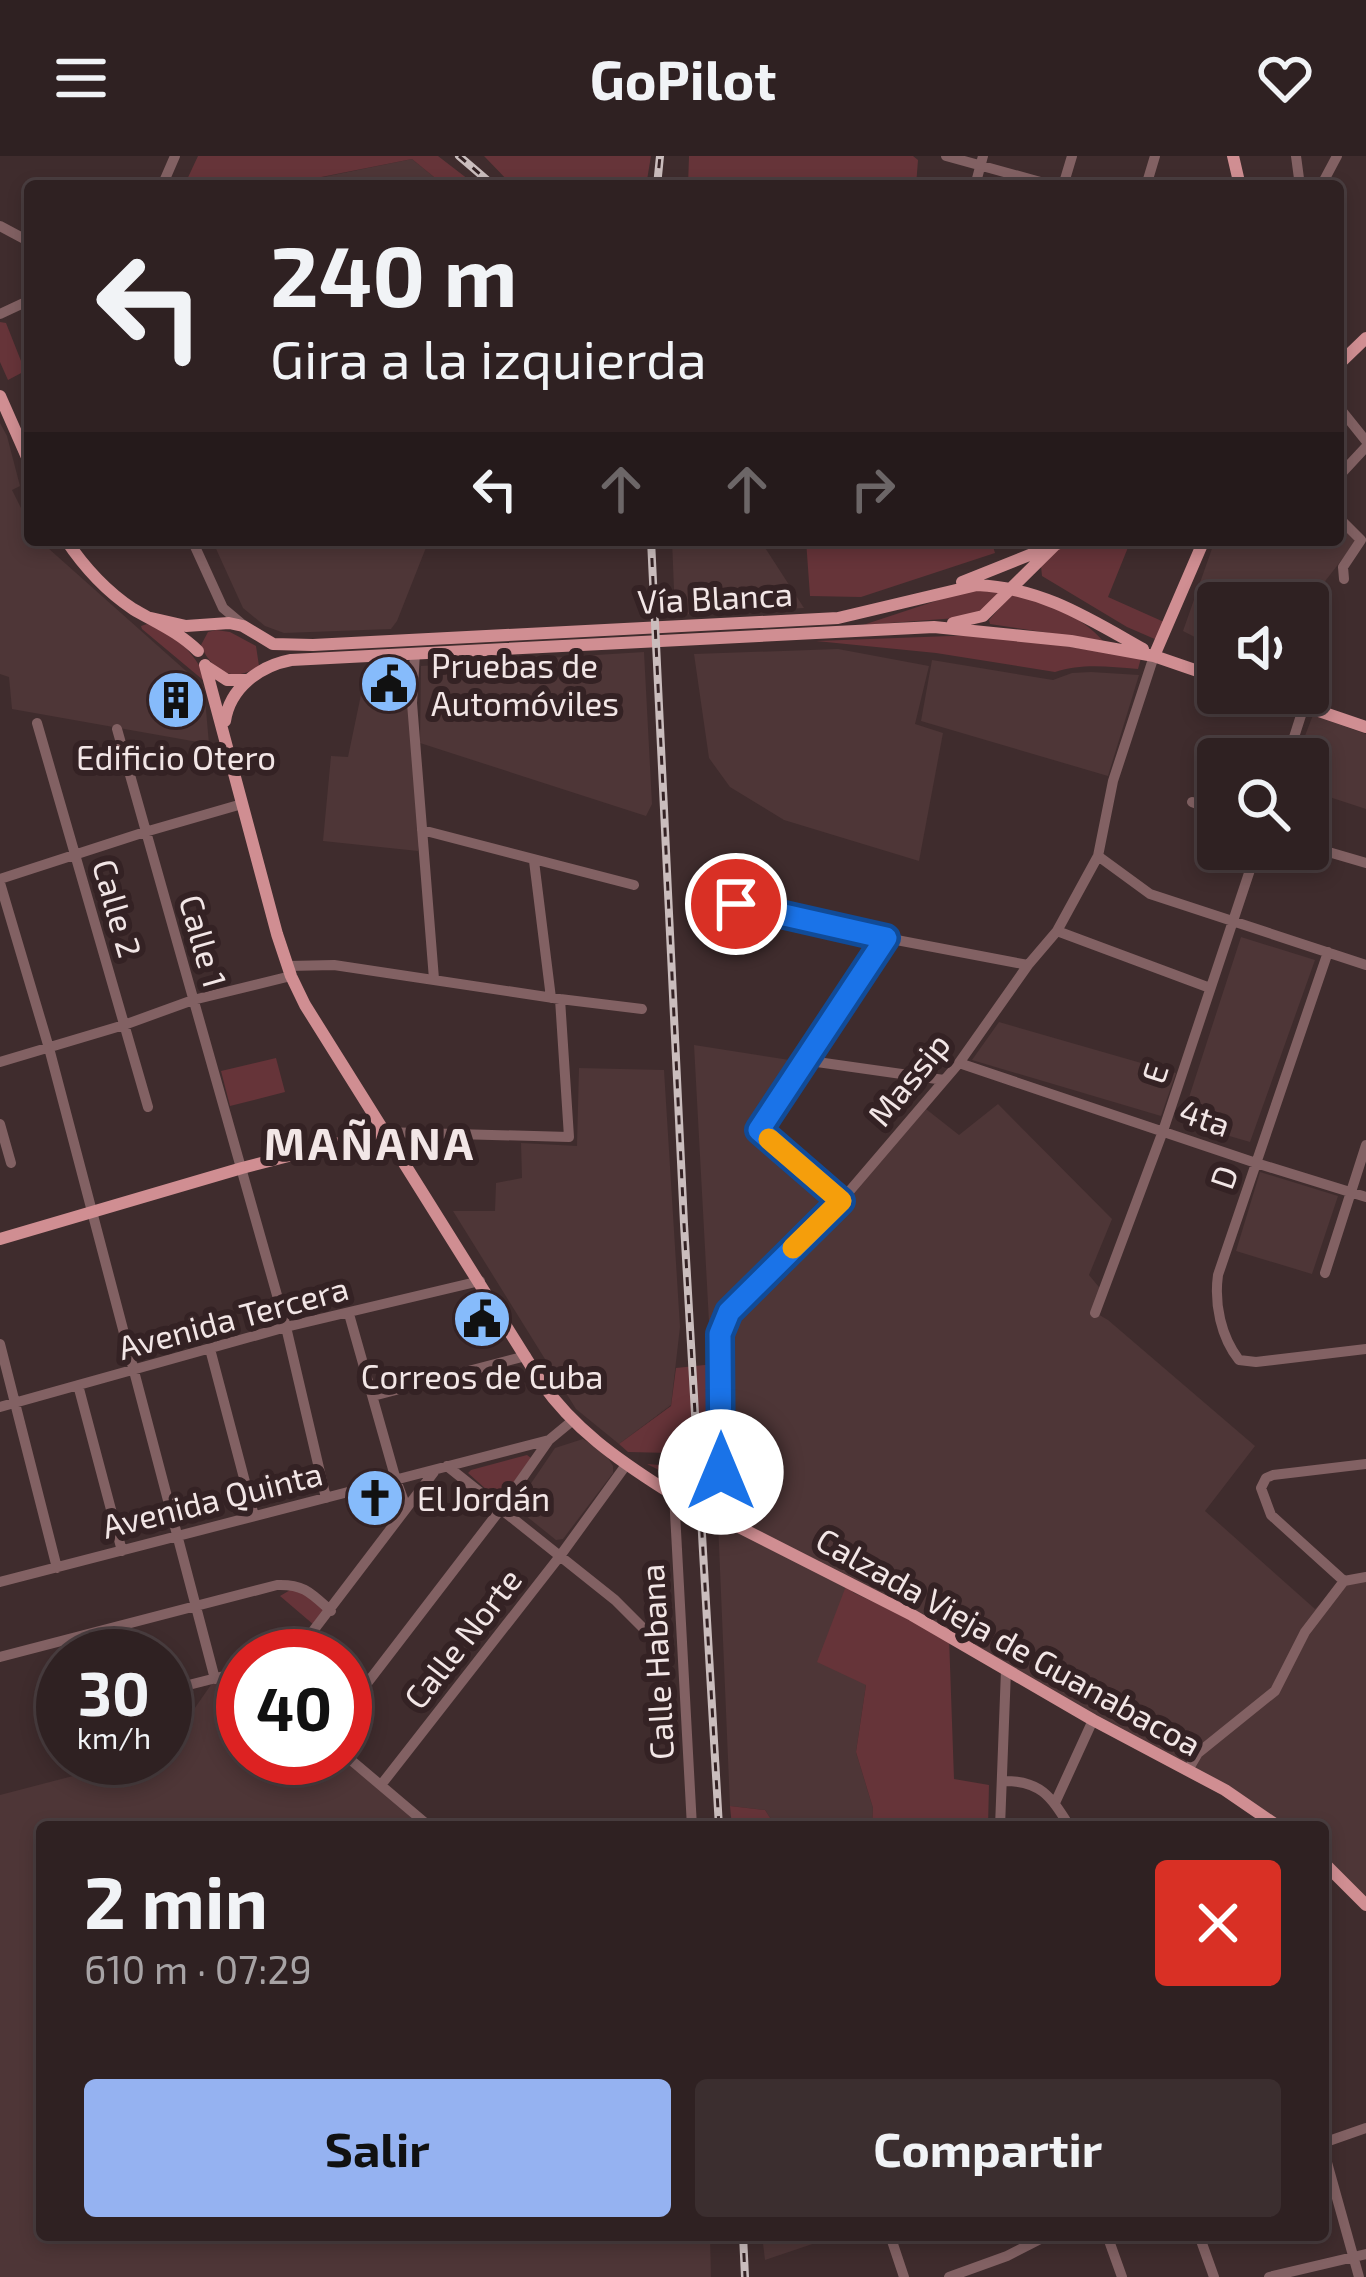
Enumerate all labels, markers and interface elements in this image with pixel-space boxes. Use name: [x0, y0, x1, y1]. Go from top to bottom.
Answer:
icon: menu: [48, 45, 114, 111]
icon: heart: [1252, 45, 1318, 111]
text: GoPilot: [590, 46, 776, 111]
text: 240 m: [270, 223, 517, 324]
icon: left: [72, 228, 228, 384]
text: Gira a la izquierda: [270, 325, 707, 390]
icon: left: [462, 456, 528, 522]
icon: ahead: [588, 456, 654, 522]
icon: ahead: [714, 456, 780, 522]
icon: right: [840, 456, 906, 522]
street label: Vía Blanca: [636, 573, 794, 621]
map controls: [1197, 582, 1329, 870]
button: sound: [1197, 582, 1329, 714]
place label: Pruebas de Automóviles: [431, 645, 619, 723]
public building icon: Pruebas de Automóviles: [358, 653, 420, 715]
building icon: Edificio Otero: [145, 669, 207, 731]
place label: Edificio Otero: [76, 737, 276, 777]
button: search: [1197, 738, 1329, 870]
pin: [685, 853, 787, 955]
street label: Calle 2: [85, 854, 151, 962]
icon: arrive: [703, 871, 769, 937]
street label: Calle 1: [172, 890, 236, 992]
street label: Massip: [858, 1024, 958, 1134]
street label: E: [1132, 1058, 1176, 1088]
street label: 4ta: [1174, 1090, 1236, 1144]
district label: MAÑANA: [264, 1115, 476, 1169]
street label: D: [1201, 1160, 1245, 1194]
street label: Avenida Tercera: [113, 1267, 353, 1367]
public building icon: Correos de Cuba: [451, 1288, 513, 1350]
place label: Correos de Cuba: [361, 1356, 603, 1396]
position arrow: [658, 1409, 784, 1535]
street label: Avenida Quinta: [98, 1452, 326, 1546]
church icon: El Jordán: [344, 1467, 406, 1529]
place label: El Jordán: [417, 1478, 550, 1518]
street label: Calzada Vieja de Guanabacoa: [810, 1518, 1208, 1764]
street label: Calle Norte: [395, 1560, 529, 1716]
street label: Calle Habana: [631, 1563, 681, 1761]
speed limit sign: 40: [216, 1629, 372, 1785]
text: 30: [78, 1656, 150, 1728]
text: km/h: [77, 1719, 151, 1755]
text: 2 min: [84, 1857, 268, 1943]
button: close: [1155, 1860, 1281, 1986]
text: 610 m · 07:29: [84, 1945, 312, 1992]
button: Salir: [84, 2079, 671, 2217]
button: Compartir: [695, 2079, 1281, 2217]

